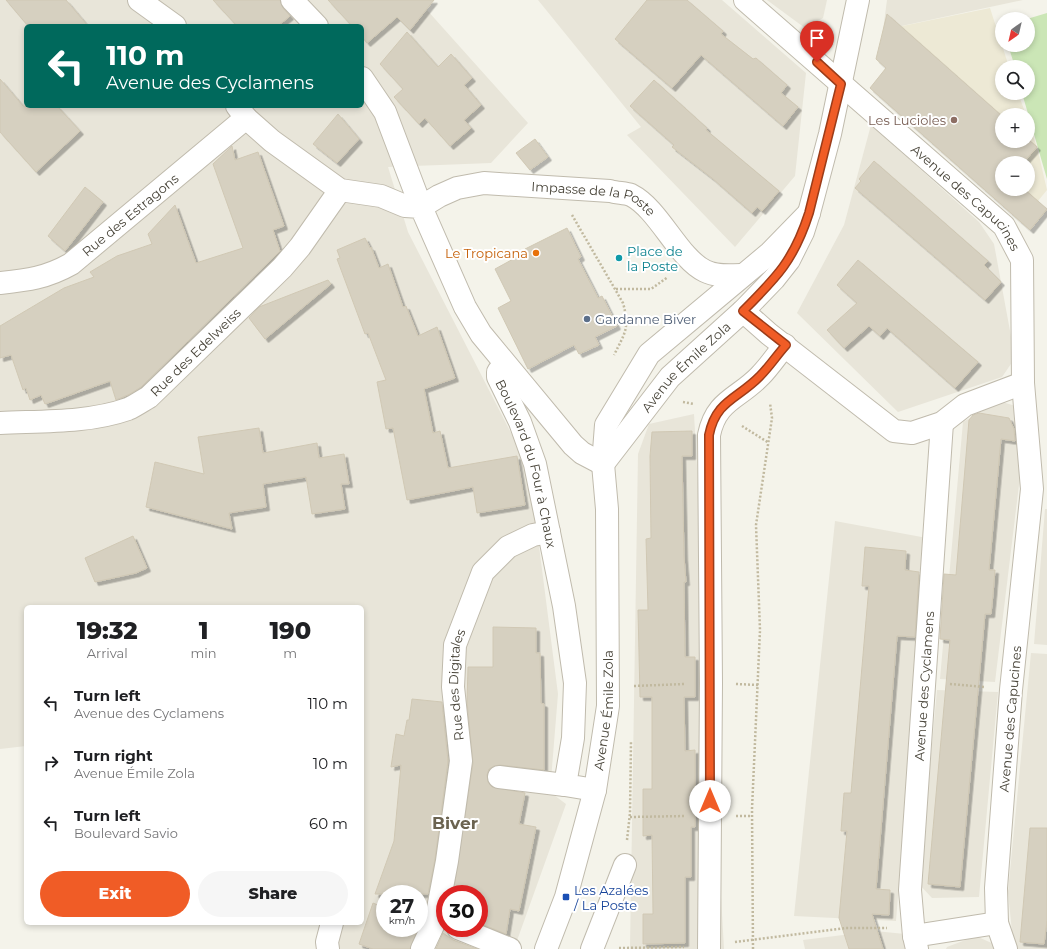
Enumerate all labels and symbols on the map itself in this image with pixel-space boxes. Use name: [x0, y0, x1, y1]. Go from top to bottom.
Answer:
north arrow: [995, 12, 1035, 52]
pin: [800, 21, 834, 62]
place label: Les Lucioles: [868, 112, 946, 128]
marker: Les Lucioles: [949, 115, 959, 125]
street label: Avenue des Capucines: [908, 141, 1024, 253]
street label: Rue des Estragons: [79, 170, 181, 260]
street label: Impasse de la Poste: [531, 178, 659, 219]
place label: Place de la Poste: [627, 243, 683, 274]
place label: Le Tropicana: [445, 245, 528, 261]
marker: Le Tropicana: [531, 248, 541, 258]
marker: Place de la Poste: [614, 253, 624, 263]
street label: Rue des Edelweiss: [147, 305, 244, 400]
place label: Gardanne Biver: [595, 311, 696, 327]
marker: Gardanne Biver: [582, 314, 592, 324]
street label: Avenue Émile Zola: [638, 318, 734, 415]
street label: Boulevard du Four à Chaux: [492, 377, 560, 550]
street label: Avenue des Cyclamens: [911, 610, 937, 761]
street label: Rue des Digitales: [445, 626, 468, 742]
street label: Avenue des Capucines: [996, 645, 1024, 793]
street label: Avenue Émile Zola: [590, 650, 616, 771]
position arrow: [689, 780, 731, 822]
district label: Biver: [432, 813, 478, 833]
place label: Les Azalées / La Poste: [573, 882, 648, 913]
speed limit sign: 30: [436, 885, 488, 937]
marker: Les Azalées / La Poste: [561, 892, 571, 902]

